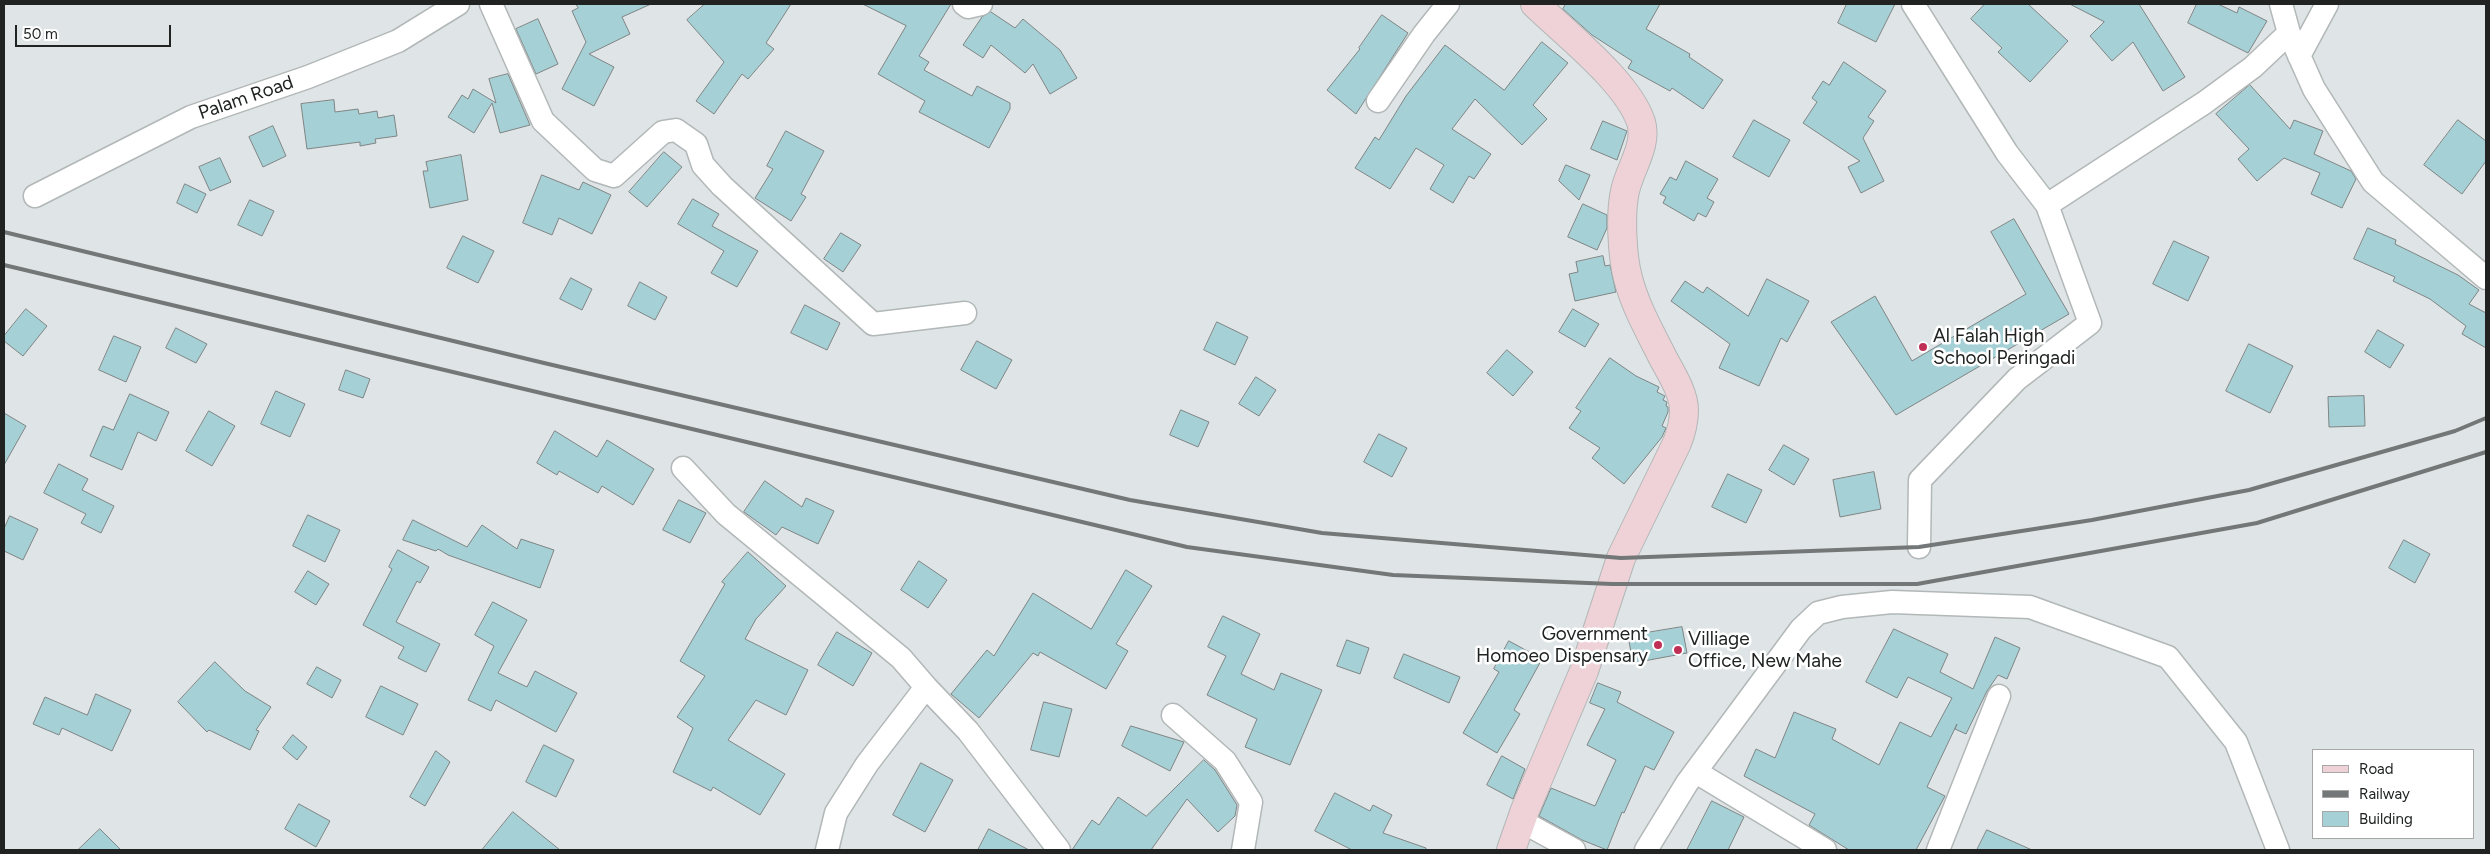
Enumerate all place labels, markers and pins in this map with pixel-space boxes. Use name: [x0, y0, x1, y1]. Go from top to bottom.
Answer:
place label: Al Falah High School Peringadi: [1933, 325, 2075, 369]
marker: Al Falah High School Peringadi: [1917, 341, 1929, 353]
place label: Government Homoeo Dispensary: [1476, 623, 1648, 667]
place label: Villiage Office, New Mahe: [1688, 628, 1842, 672]
marker: Government Homoeo Dispensary: [1652, 639, 1664, 651]
marker: Villiage Office, New Mahe: [1672, 644, 1684, 656]

